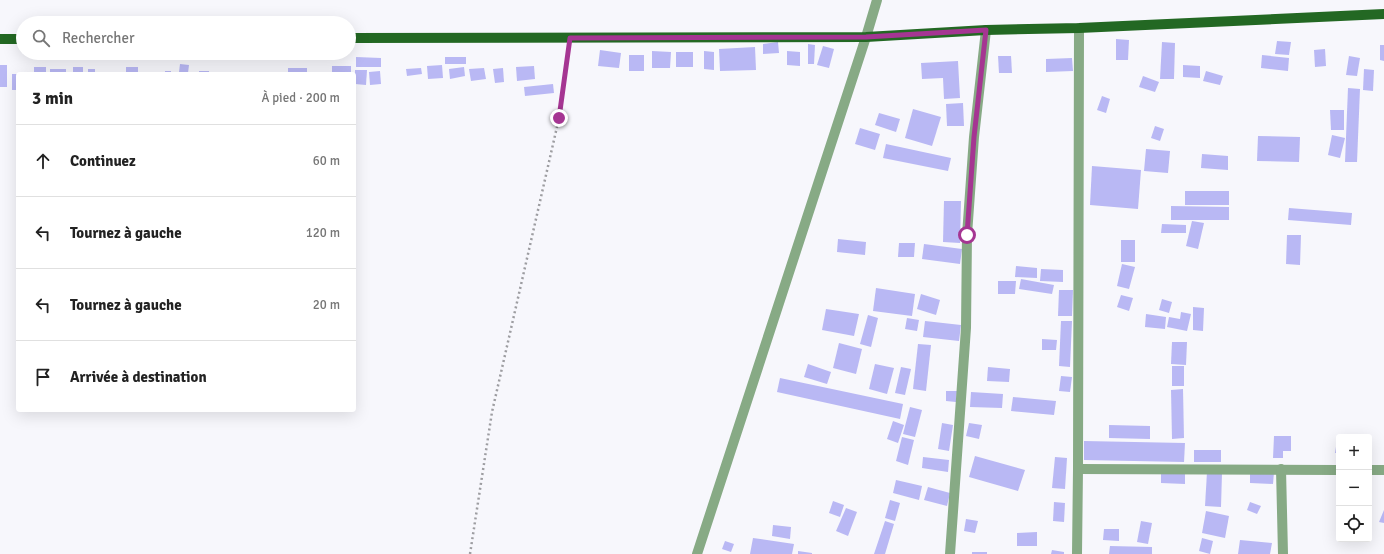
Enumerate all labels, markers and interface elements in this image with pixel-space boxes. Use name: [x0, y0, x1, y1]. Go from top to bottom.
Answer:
search box: [16, 16, 356, 60]
icon: search: [30, 27, 52, 49]
text: Rechercher: [62, 29, 135, 47]
text: 3 min: [32, 88, 73, 109]
text: À pied · 200 m: [261, 90, 340, 106]
route end: [550, 109, 568, 127]
icon: ahead: [32, 150, 54, 172]
text: Continuez: [70, 152, 136, 170]
text: 60 m: [313, 153, 340, 169]
icon: left: [32, 222, 54, 244]
text: Tournez à gauche: [70, 224, 182, 242]
text: 120 m: [306, 225, 340, 241]
route start: [958, 226, 976, 244]
icon: left: [32, 294, 54, 316]
text: Tournez à gauche: [70, 296, 182, 314]
text: 20 m: [313, 297, 340, 313]
icon: arrive: [32, 366, 54, 388]
text: Arrivée à destination: [70, 368, 207, 386]
map controls: [1336, 434, 1372, 542]
button: +: [1336, 434, 1372, 470]
button: −: [1336, 470, 1372, 506]
button: locate: [1336, 506, 1372, 542]

